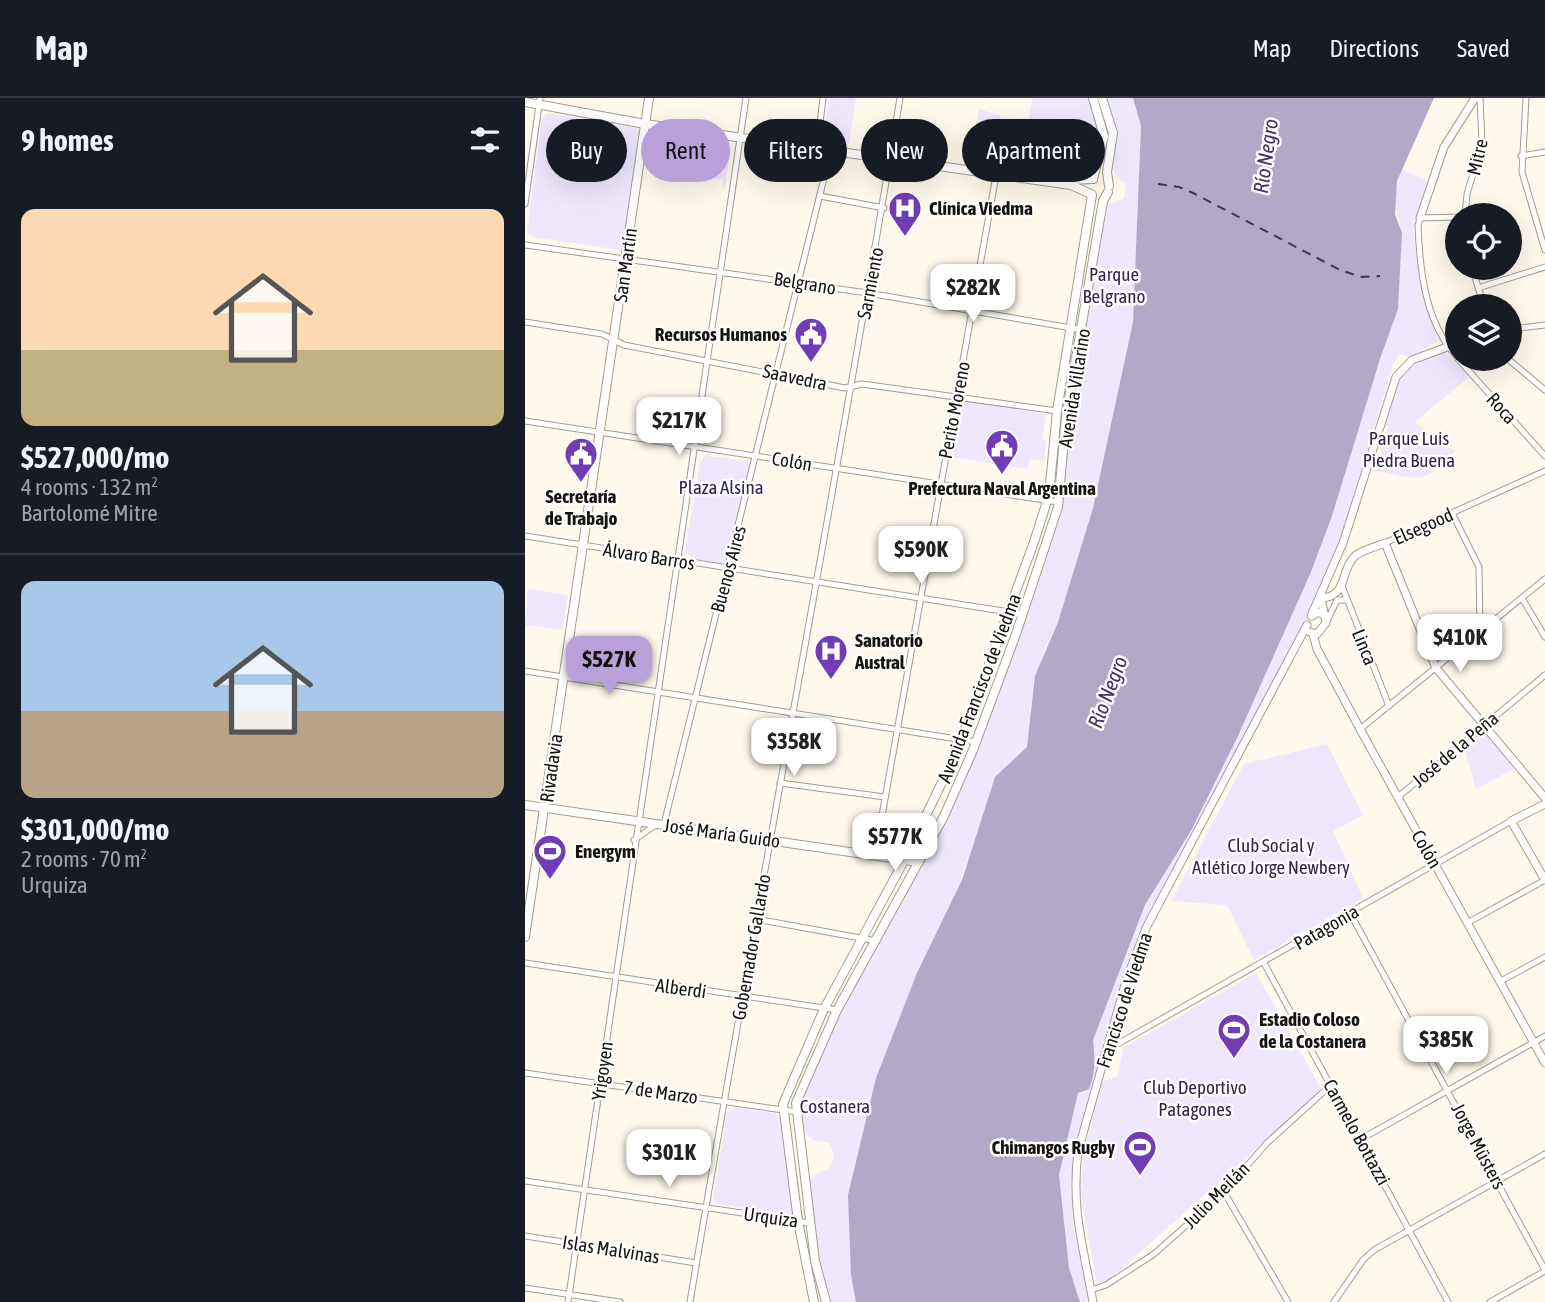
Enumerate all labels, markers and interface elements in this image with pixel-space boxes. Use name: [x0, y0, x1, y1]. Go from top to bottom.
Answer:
text: Map: [35, 29, 88, 67]
text: Map: [1253, 35, 1291, 62]
text: Directions: [1329, 35, 1419, 62]
text: Saved: [1457, 35, 1510, 62]
water label: Río Negro: [1248, 117, 1282, 195]
chip: Buy: [546, 119, 627, 182]
chip: Rent: [641, 119, 730, 182]
chip: Filters: [744, 119, 847, 182]
chip: New: [861, 119, 948, 182]
chip: Apartment: [962, 119, 1105, 182]
icon: filters: [466, 121, 504, 159]
text: 9 homes: [21, 123, 114, 157]
street label: Mitre: [1462, 137, 1492, 177]
hospital icon: Clínica Viedma: [886, 189, 924, 238]
place label: Clínica Viedma: [929, 197, 1033, 219]
map controls: [1445, 203, 1522, 371]
button: locate: [1445, 203, 1522, 280]
street label: San Martín: [609, 226, 641, 304]
street label: Sarmiento: [852, 245, 888, 321]
icon: home: [200, 255, 326, 381]
park label: Parque Belgrano: [1083, 263, 1145, 307]
pin: $282K: [924, 264, 1022, 324]
street label: Belgrano: [772, 267, 838, 299]
text: $282K: [946, 274, 1000, 300]
button: layers: [1445, 294, 1522, 371]
public building icon: Recursos Humanos: [792, 315, 830, 364]
place label: Recursos Humanos: [655, 323, 787, 345]
street label: Avenida Villarino: [1054, 327, 1094, 449]
street label: Saavedra: [761, 359, 829, 395]
street label: Perito Moreno: [934, 359, 974, 460]
street label: Roca: [1482, 388, 1522, 428]
pin: $217K: [630, 398, 728, 457]
text: $217K: [652, 407, 706, 433]
public building icon: Prefectura Naval Argentina: [983, 427, 1021, 476]
park label: Parque Luis Piedra Buena: [1363, 427, 1455, 471]
public building icon: Secretaría de Trabajo: [562, 435, 600, 484]
text: $527,000/mo: [21, 440, 169, 474]
street label: Colón: [770, 447, 814, 475]
text: 4 rooms · 132 m²: [21, 474, 158, 500]
park label: Plaza Alsina: [679, 476, 763, 498]
place label: Prefectura Naval Argentina: [908, 477, 1096, 499]
place label: Secretaría de Trabajo: [545, 485, 617, 529]
text: Bartolomé Mitre: [21, 500, 158, 526]
street label: Elsegood: [1390, 503, 1456, 549]
street label: Buenos Aires: [706, 523, 750, 615]
pin: $590K: [872, 526, 970, 586]
text: $590K: [894, 536, 948, 562]
street label: Álvaro Barros: [602, 538, 697, 574]
street label: Avenida Francisco de Viedma: [933, 590, 1025, 786]
pin: $410K: [1411, 614, 1509, 674]
text: $410K: [1433, 624, 1487, 650]
street label: Linca: [1348, 626, 1382, 668]
icon: home: [200, 627, 326, 753]
place label: Sanatorio Austral: [854, 629, 923, 673]
hospital icon: Sanatorio Austral: [812, 632, 850, 681]
pin: $527K: [560, 636, 658, 696]
text: $527K: [582, 646, 636, 672]
water label: Río Negro: [1082, 653, 1132, 731]
street label: José de la Peña: [1408, 707, 1502, 791]
pin: $358K: [745, 718, 843, 778]
text: $358K: [767, 728, 821, 754]
street label: Rivadavia: [535, 732, 567, 804]
text: $301,000/mo: [21, 812, 169, 846]
street label: José María Guido: [662, 814, 782, 852]
pin: $577K: [846, 814, 944, 873]
text: $577K: [868, 823, 922, 849]
street label: Colón: [1407, 826, 1447, 872]
sports icon: Energym: [531, 832, 569, 881]
park label: Club Social y Atlético Jorge Newbery: [1192, 834, 1350, 878]
place label: Energym: [575, 840, 636, 862]
text: 2 rooms · 70 m²: [21, 846, 147, 872]
text: Urquiza: [21, 872, 88, 898]
street label: Gobernador Gallardo: [727, 872, 775, 1022]
street label: Patagonia: [1290, 900, 1362, 954]
street label: Francisco de Viedma: [1092, 929, 1156, 1071]
street label: Alberdi: [654, 974, 708, 1002]
place label: Estadio Coloso de la Costanera: [1259, 1008, 1366, 1052]
sports icon: Estadio Coloso de la Costanera: [1215, 1011, 1253, 1060]
pin: $385K: [1397, 1016, 1495, 1076]
text: $385K: [1419, 1026, 1473, 1052]
street label: Yrigoyen: [587, 1040, 617, 1102]
street label: Carmelo Bottazzi: [1319, 1075, 1395, 1189]
street label: 7 de Marzo: [623, 1076, 699, 1108]
park label: Club Deportivo Patagones: [1143, 1076, 1247, 1120]
park label: Costanera: [800, 1095, 870, 1117]
street label: Jorge Müsters: [1447, 1099, 1511, 1193]
sports icon: Chimangos Rugby: [1121, 1128, 1159, 1177]
pin: $301K: [620, 1130, 718, 1189]
place label: Chimangos Rugby: [992, 1136, 1115, 1158]
text: $301K: [642, 1139, 696, 1165]
street label: Julio Meilán: [1178, 1157, 1254, 1233]
street label: Urquiza: [742, 1202, 800, 1232]
street label: Islas Malvinas: [561, 1230, 661, 1268]

